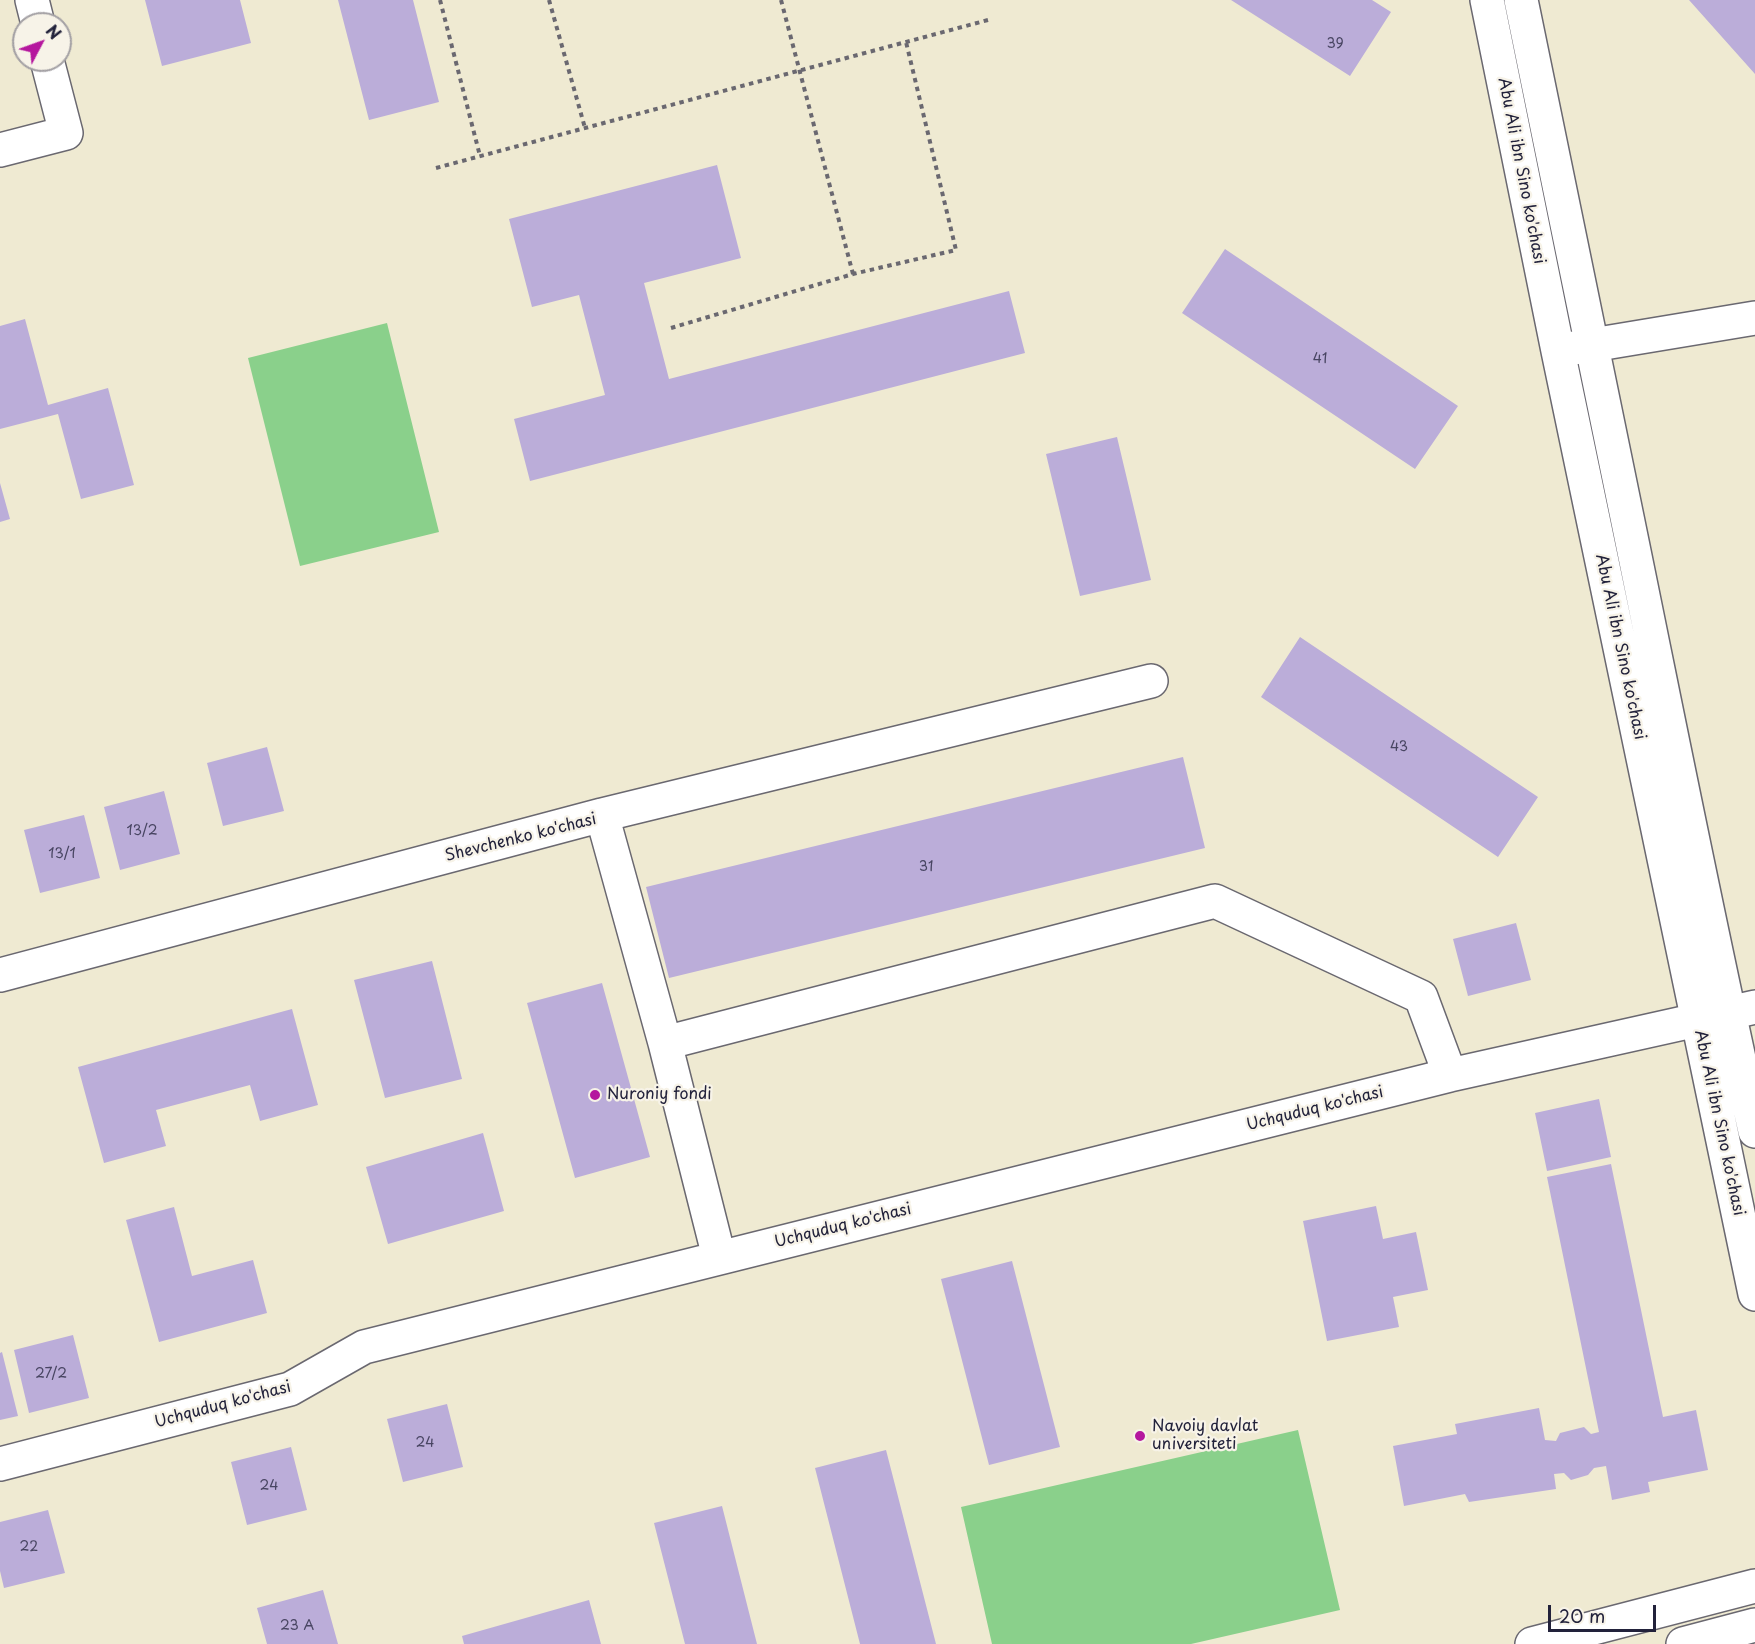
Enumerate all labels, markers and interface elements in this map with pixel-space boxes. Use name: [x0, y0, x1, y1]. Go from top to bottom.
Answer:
north arrow: [12, 12, 72, 72]
text: N: [41, 19, 67, 44]
house number: 39: [1326, 36, 1344, 52]
street label: Abu Ali ibn Sino ko'chasi: [1494, 76, 1548, 266]
house number: 41: [1313, 351, 1327, 367]
street label: Abu Ali ibn Sino ko'chasi: [1591, 552, 1649, 742]
house number: 43: [1390, 739, 1408, 755]
street label: Shevchenko ko'chasi: [443, 810, 599, 866]
house number: 13/2: [126, 823, 158, 839]
house number: 13/1: [48, 846, 76, 862]
house number: 31: [919, 859, 933, 875]
street label: Abu Ali ibn Sino ko'chasi: [1690, 1028, 1748, 1218]
street label: Uchquduq ko'chasi: [1245, 1083, 1385, 1135]
place label: Nuroniy fondi: [607, 1085, 712, 1105]
marker: Nuroniy fondi: [588, 1088, 602, 1102]
street label: Uchquduq ko'chasi: [773, 1200, 913, 1252]
house number: 27/2: [35, 1366, 67, 1382]
street label: Uchquduq ko'chasi: [153, 1378, 293, 1432]
place label: Navoiy davlat universiteti: [1152, 1417, 1258, 1455]
marker: Navoiy davlat universiteti: [1133, 1429, 1147, 1443]
house number: 24: [416, 1435, 434, 1451]
house number: 24: [260, 1478, 278, 1494]
house number: 22: [20, 1539, 38, 1555]
scale bar: [1551, 1593, 1659, 1631]
text: 20 m: [1559, 1602, 1605, 1629]
house number: 23 А: [280, 1618, 314, 1634]

